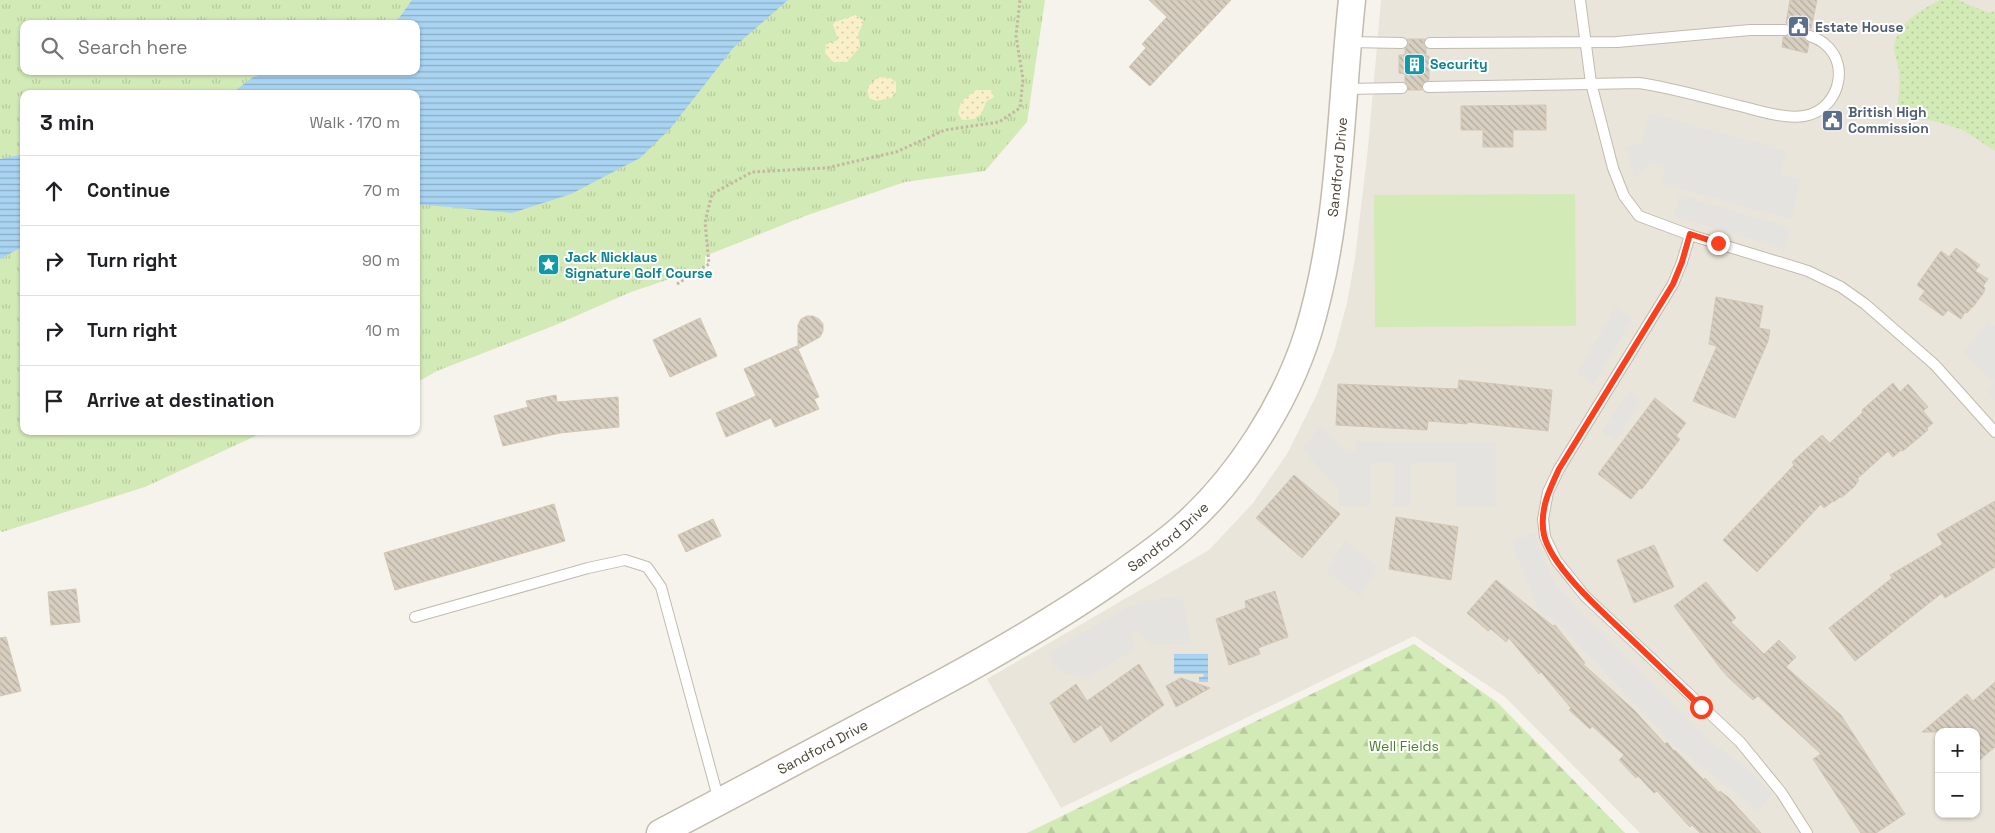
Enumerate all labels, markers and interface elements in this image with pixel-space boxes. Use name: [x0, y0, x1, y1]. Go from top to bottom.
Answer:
public building icon: Estate House: [1787, 15, 1811, 39]
place label: Estate House: [1815, 18, 1903, 36]
search box: [20, 20, 420, 75]
icon: search: [38, 34, 66, 62]
text: Search here: [78, 35, 188, 60]
building icon: Security: [1402, 52, 1426, 76]
place label: Security: [1430, 55, 1488, 73]
place label: British High Commission: [1848, 103, 1929, 137]
public building icon: British High Commission: [1820, 108, 1844, 132]
text: 3 min: [40, 109, 95, 136]
text: Walk · 170 m: [310, 112, 400, 133]
street label: Sandford Drive: [1323, 117, 1351, 218]
icon: ahead: [40, 177, 68, 205]
text: Continue: [87, 178, 170, 203]
text: 70 m: [363, 180, 400, 201]
route end: [1707, 232, 1730, 255]
icon: right: [40, 247, 68, 275]
text: Turn right: [87, 248, 177, 273]
place label: Jack Nicklaus Signature Golf Course: [565, 248, 713, 282]
text: 90 m: [362, 250, 400, 271]
place icon: Jack Nicklaus Signature Golf Course: [537, 253, 561, 277]
icon: right: [40, 317, 68, 345]
text: Turn right: [87, 318, 177, 343]
text: 10 m: [365, 320, 400, 341]
icon: arrive: [40, 387, 68, 415]
text: Arrive at destination: [87, 388, 275, 413]
street label: Sandford Drive: [1124, 498, 1212, 576]
route start: [1690, 696, 1713, 719]
street label: Sandford Drive: [774, 716, 871, 778]
map controls: [1935, 728, 1980, 818]
button: +: [1935, 728, 1980, 773]
park label: Well Fields: [1369, 737, 1439, 755]
button: −: [1935, 773, 1980, 818]

